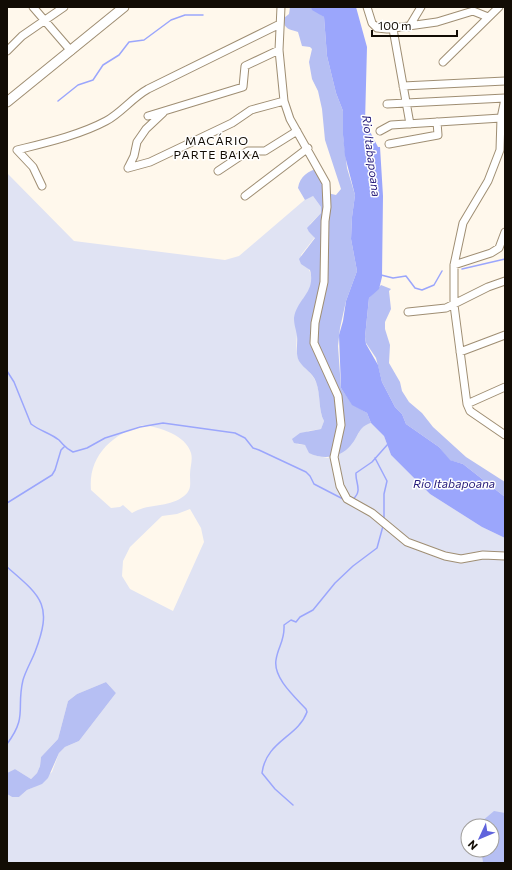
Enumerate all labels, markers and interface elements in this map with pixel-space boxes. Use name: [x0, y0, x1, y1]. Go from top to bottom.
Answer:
scale bar: [372, 12, 457, 38]
text: 100 m: [378, 18, 412, 32]
water label: Rio Itabapoana: [360, 114, 384, 198]
district label: MACÁRIO PARTE BAIXA: [174, 133, 260, 161]
water label: Rio Itabapoana: [413, 476, 495, 490]
north arrow: [460, 818, 500, 858]
text: N: [465, 838, 480, 853]

